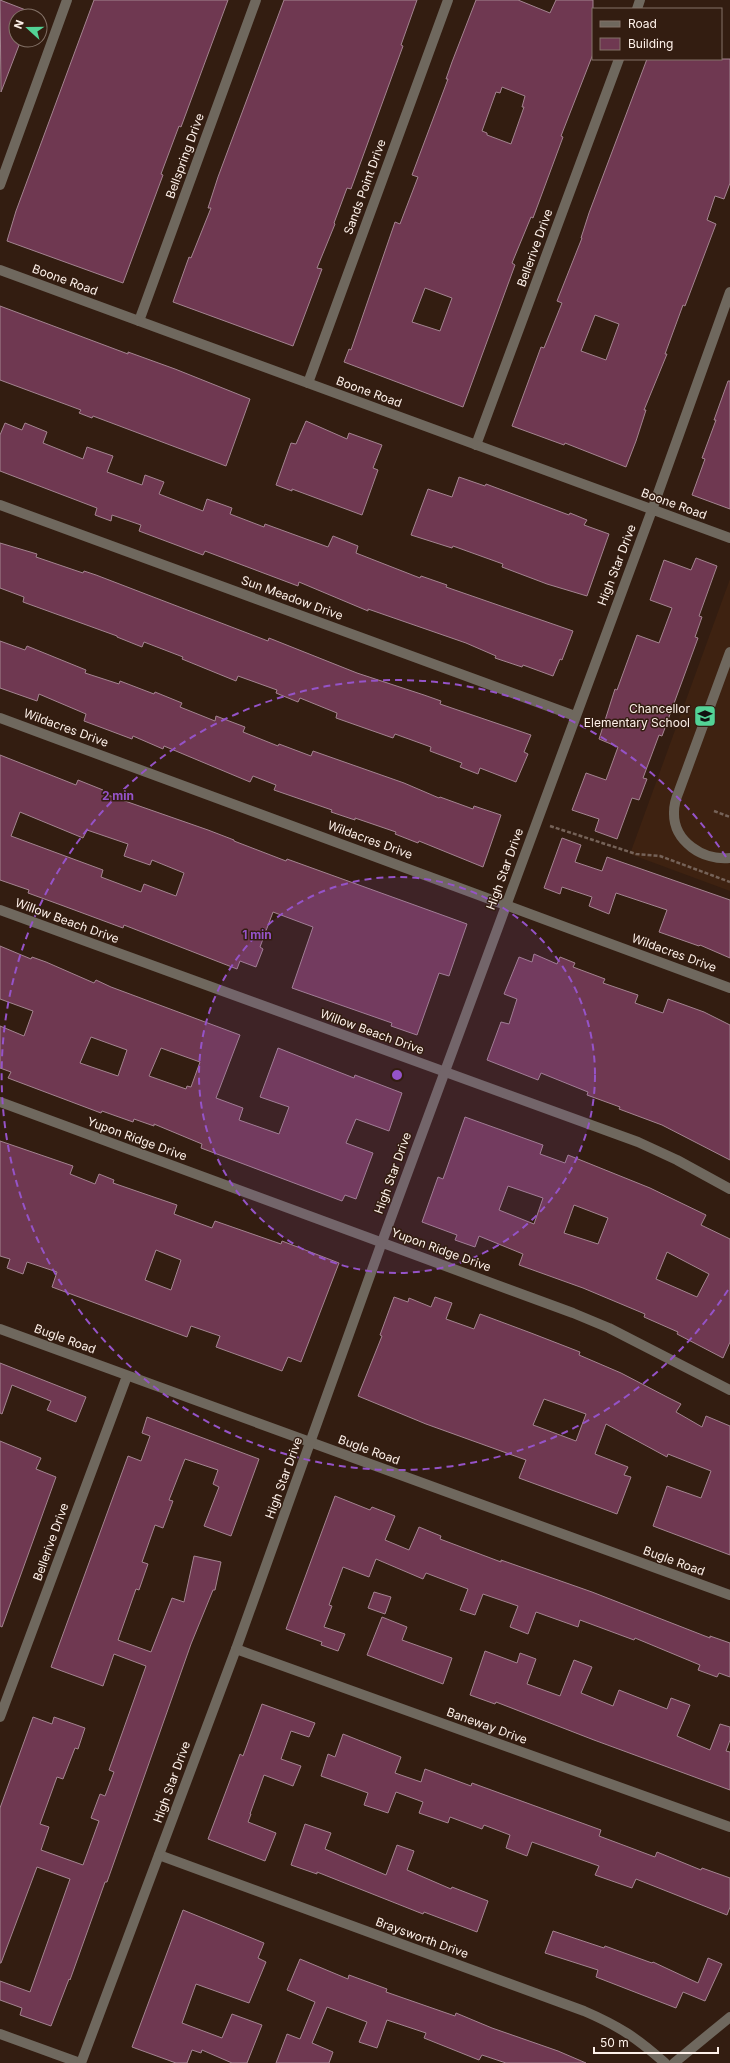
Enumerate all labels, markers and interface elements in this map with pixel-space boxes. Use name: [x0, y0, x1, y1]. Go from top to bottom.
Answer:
north arrow: [8, 8, 48, 48]
legend: [592, 8, 722, 60]
text: Road: [628, 16, 657, 31]
text: N: [11, 18, 27, 31]
text: Building: [628, 36, 673, 51]
street label: Bellspring Drive: [162, 111, 207, 200]
street label: Sands Point Drive: [340, 137, 389, 237]
street label: Bellerive Drive: [513, 207, 556, 289]
street label: Boone Road: [30, 261, 100, 298]
street label: Boone Road: [334, 373, 404, 410]
street label: Boone Road: [639, 485, 709, 522]
street label: High Star Drive: [594, 522, 639, 608]
street label: Sun Meadow Drive: [239, 572, 345, 623]
place label: Chancellor Elementary School: [584, 701, 690, 730]
school or university icon: Chancellor Elementary School: [692, 703, 718, 729]
street label: Wildacres Drive: [22, 705, 111, 750]
text: 2 min: [102, 788, 134, 803]
street label: Wildacres Drive: [326, 817, 415, 862]
street label: High Star Drive: [483, 826, 526, 912]
street label: Willow Beach Drive: [13, 895, 121, 946]
text: 1 min: [242, 927, 272, 942]
street label: Wildacres Drive: [630, 930, 719, 975]
street label: Willow Beach Drive: [318, 1006, 426, 1057]
centre of rings: [390, 1068, 404, 1082]
street label: Yupon Ridge Drive: [85, 1113, 189, 1164]
street label: High Star Drive: [371, 1130, 414, 1216]
street label: Yupon Ridge Drive: [389, 1224, 493, 1275]
street label: Bugle Road: [32, 1320, 98, 1357]
street label: Bugle Road: [336, 1431, 402, 1468]
street label: High Star Drive: [262, 1435, 305, 1521]
street label: Bellerive Drive: [29, 1501, 72, 1583]
street label: Bugle Road: [641, 1542, 707, 1579]
street label: Baneway Drive: [445, 1704, 530, 1747]
street label: High Star Drive: [150, 1739, 193, 1825]
street label: Braysworth Drive: [374, 1914, 471, 1961]
scale bar: [594, 2029, 718, 2055]
text: 50 m: [600, 2035, 629, 2050]

